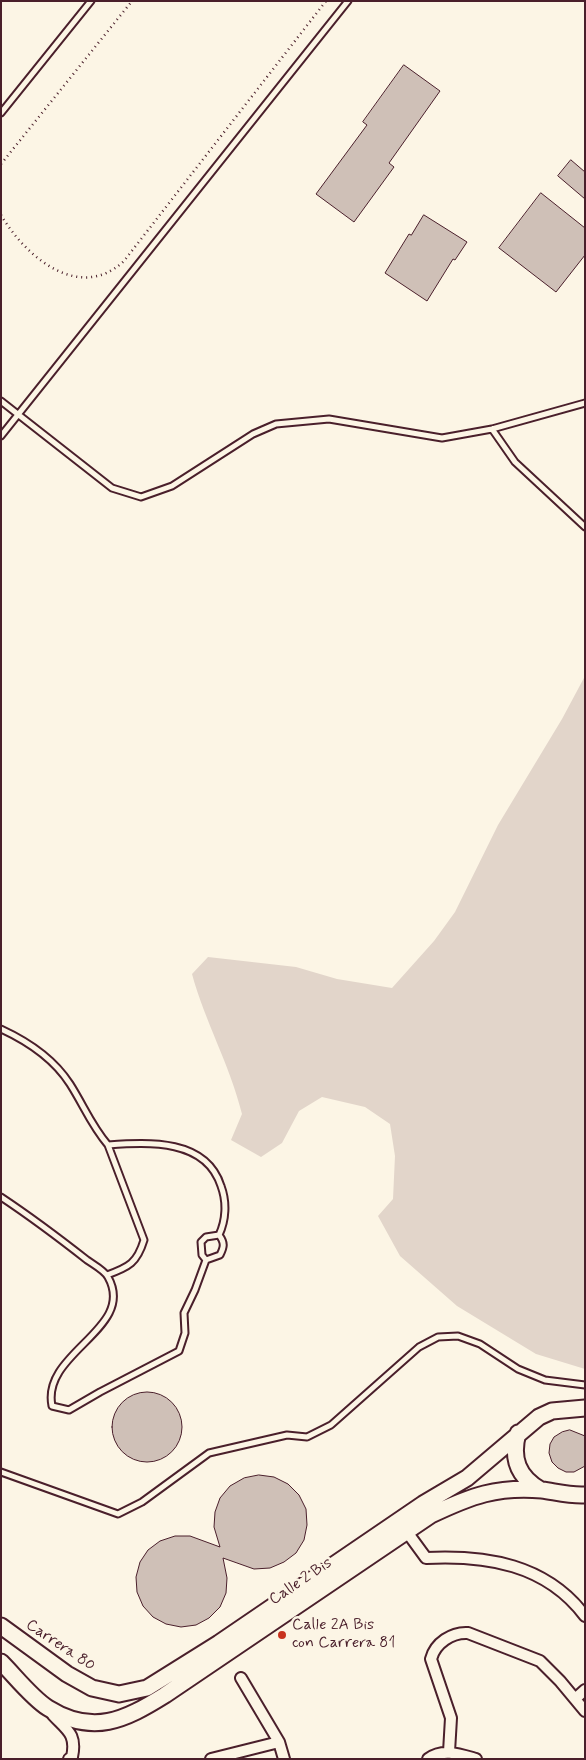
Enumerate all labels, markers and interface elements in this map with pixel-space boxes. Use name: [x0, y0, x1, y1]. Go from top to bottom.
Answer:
street label: Calle 2 Bis: [266, 1554, 336, 1610]
street label: Carrera 80: [22, 1616, 98, 1676]
place label: Calle 2A Bis con Carrera 81: [292, 1616, 395, 1654]
marker: Calle 2A Bis con Carrera 81: [276, 1629, 288, 1641]

